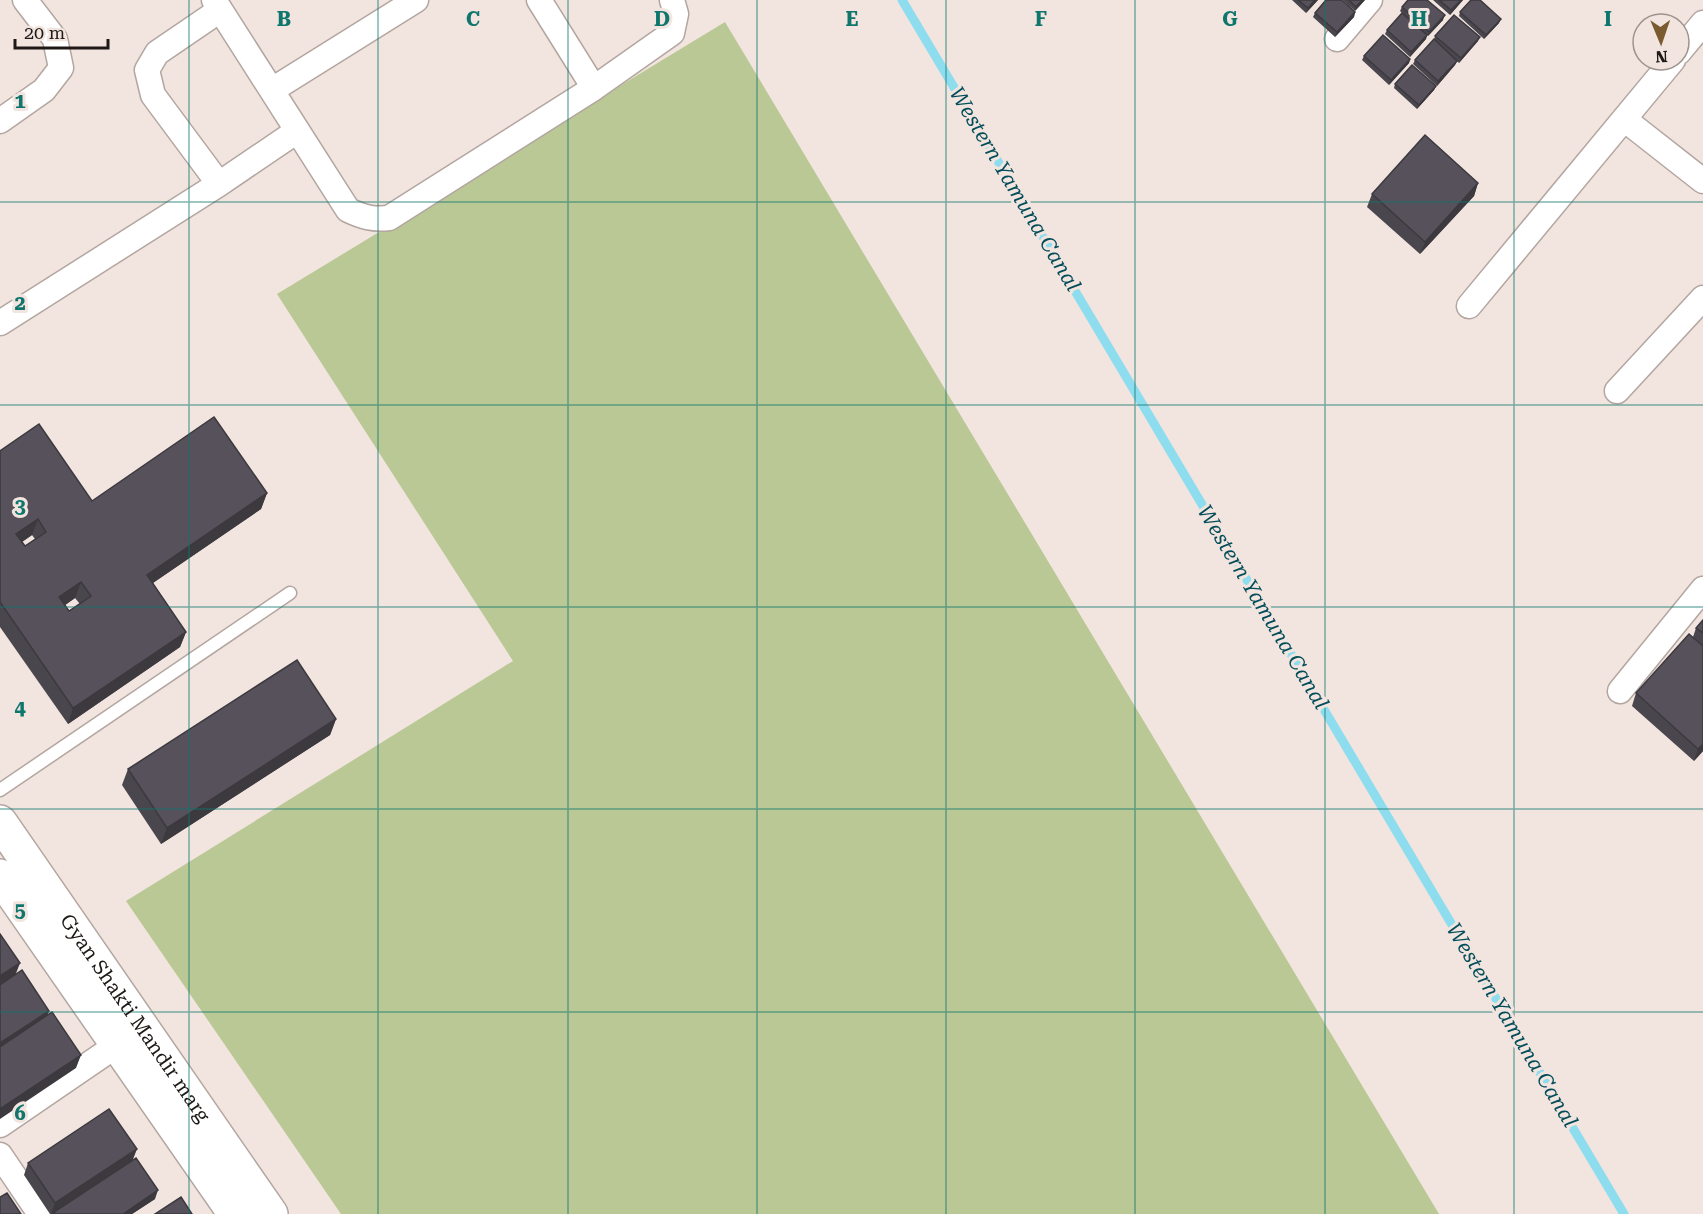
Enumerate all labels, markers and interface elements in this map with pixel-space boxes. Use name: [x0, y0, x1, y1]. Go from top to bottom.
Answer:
text: B: [277, 7, 291, 31]
text: C: [466, 7, 480, 31]
text: D: [654, 7, 670, 31]
text: E: [846, 7, 859, 31]
text: F: [1035, 7, 1047, 31]
text: G: [1222, 7, 1238, 31]
text: H: [1411, 7, 1427, 31]
text: I: [1604, 7, 1612, 31]
scale bar: [15, 12, 108, 50]
north arrow: [1631, 12, 1691, 72]
text: 20 m: [24, 22, 65, 43]
text: N: [1655, 47, 1668, 66]
water label: Western Yamuna Canal: [945, 83, 1085, 295]
text: 1: [14, 89, 26, 113]
text: 2: [14, 291, 26, 315]
text: 3: [14, 494, 26, 518]
water label: Western Yamuna Canal: [1193, 501, 1333, 713]
text: 4: [14, 696, 26, 720]
text: 5: [14, 898, 26, 922]
street label: Gyan Shakti Mandir marg: [55, 909, 216, 1127]
water label: Western Yamuna Canal: [1442, 919, 1582, 1131]
text: 6: [14, 1101, 26, 1125]

